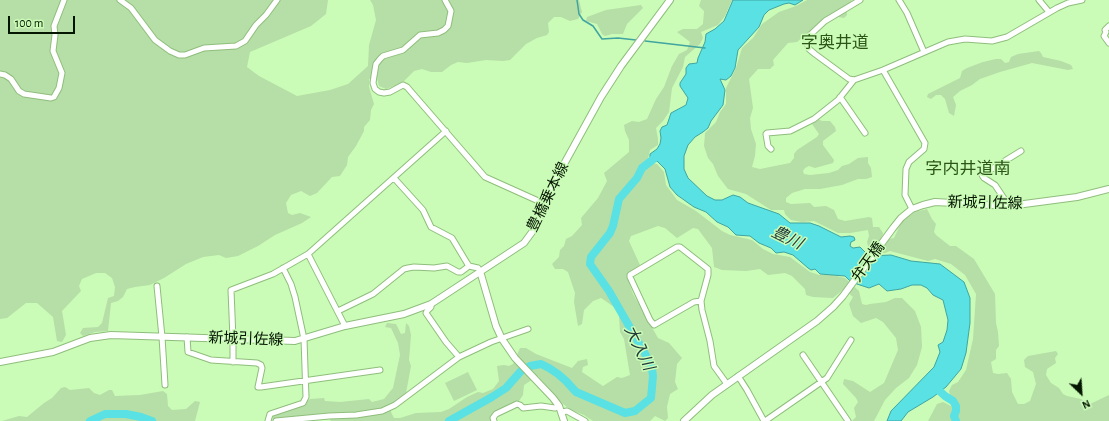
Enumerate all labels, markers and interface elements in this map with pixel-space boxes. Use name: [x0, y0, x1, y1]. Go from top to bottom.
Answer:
scale bar: [10, 8, 77, 34]
text: 100 m: [15, 17, 43, 29]
district label: 字奥井道: [801, 33, 869, 53]
street label: 豊橋乗本線: [523, 159, 573, 235]
district label: 字内井道南: [926, 159, 1010, 179]
street label: 新城引佐線: [947, 193, 1023, 213]
water label: 豊川: [768, 222, 806, 254]
street label: 弁天橋: [847, 239, 889, 285]
water label: 大入川: [620, 322, 658, 374]
street label: 新城引佐線: [208, 329, 284, 349]
north arrow: [1061, 373, 1101, 413]
text: N: [1080, 398, 1092, 411]

